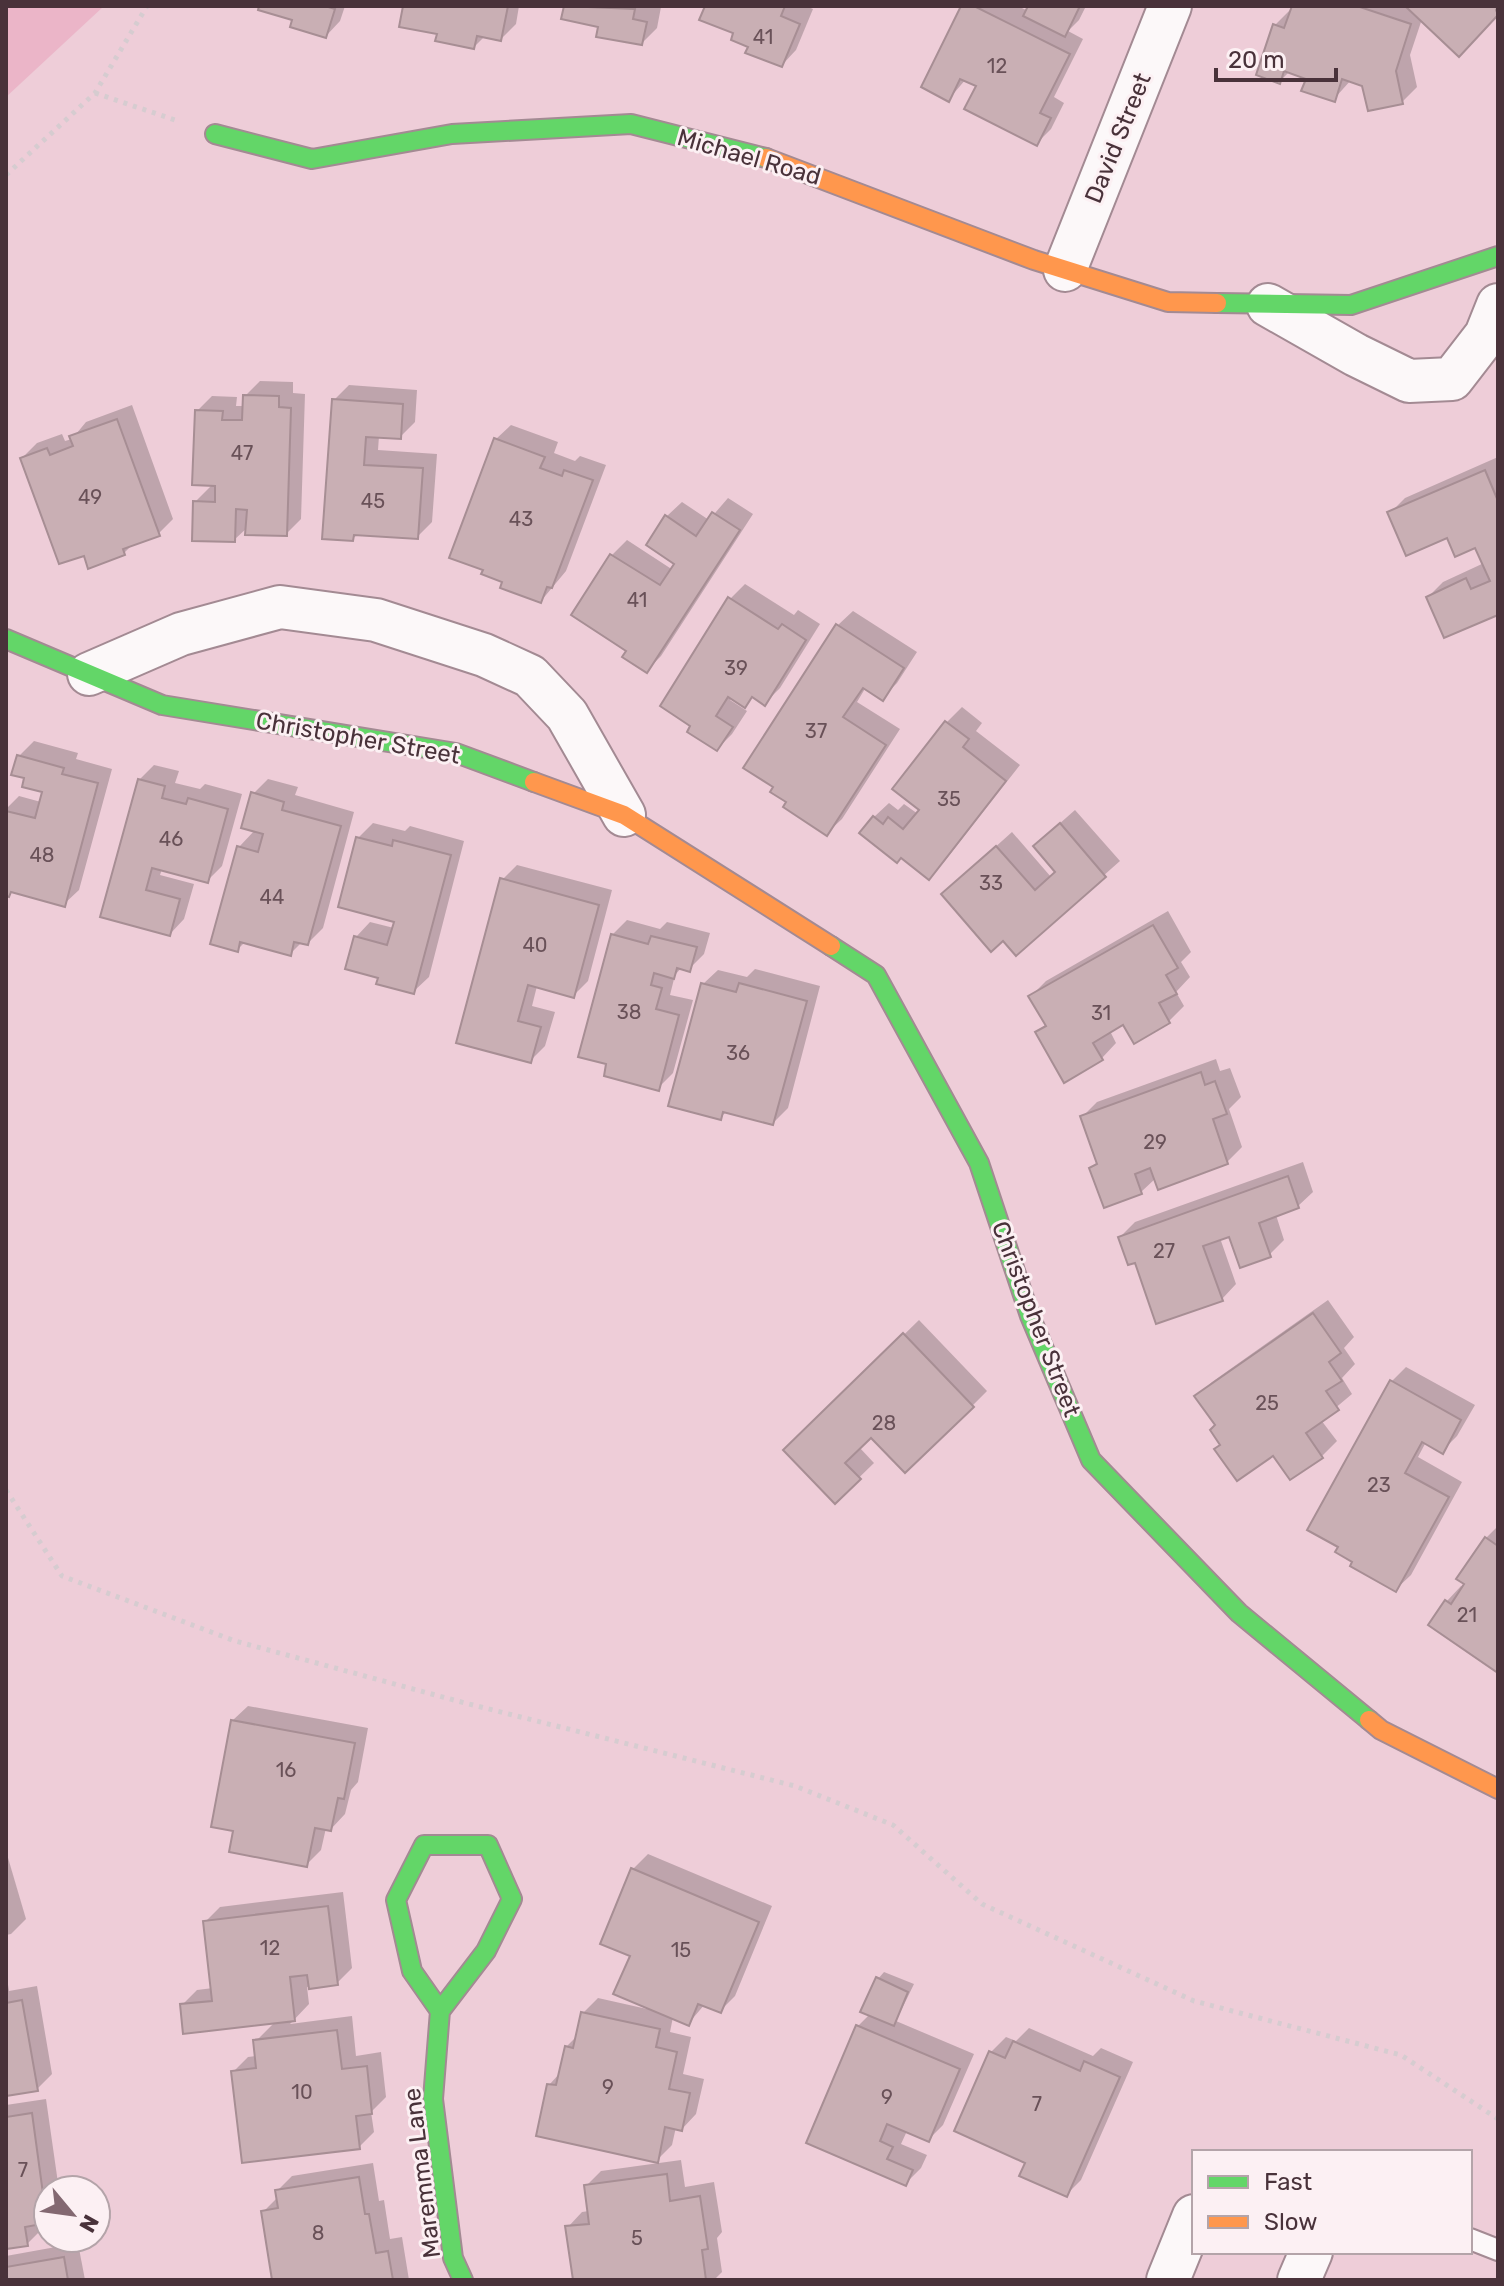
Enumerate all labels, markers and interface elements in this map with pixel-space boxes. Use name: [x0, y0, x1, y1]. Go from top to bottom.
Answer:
house number: 41: [753, 25, 773, 49]
scale bar: [1216, 32, 1336, 82]
text: 20 m: [1228, 46, 1285, 74]
house number: 12: [987, 54, 1007, 78]
street label: David Street: [1079, 69, 1157, 207]
street label: Michael Road: [674, 123, 824, 191]
house number: 47: [231, 441, 253, 465]
house number: 49: [78, 485, 102, 509]
house number: 45: [361, 489, 385, 513]
house number: 43: [509, 507, 533, 531]
house number: 41: [627, 588, 647, 612]
house number: 39: [724, 656, 748, 680]
street label: Christopher Street: [254, 706, 462, 770]
house number: 37: [805, 719, 827, 743]
house number: 35: [937, 787, 961, 811]
house number: 46: [159, 827, 183, 851]
house number: 48: [29, 843, 55, 867]
house number: 33: [979, 871, 1003, 895]
house number: 44: [260, 885, 284, 909]
house number: 40: [522, 933, 548, 957]
house number: 38: [617, 1000, 641, 1024]
house number: 31: [1091, 1001, 1111, 1025]
house number: 36: [726, 1041, 750, 1065]
house number: 29: [1143, 1130, 1167, 1154]
street label: Christopher Street: [986, 1217, 1086, 1421]
house number: 27: [1153, 1239, 1175, 1263]
house number: 25: [1255, 1391, 1279, 1415]
house number: 28: [872, 1411, 896, 1435]
house number: 23: [1367, 1473, 1391, 1497]
house number: 21: [1457, 1603, 1477, 1627]
house number: 16: [276, 1758, 296, 1782]
house number: 12: [260, 1936, 280, 1960]
house number: 15: [671, 1938, 691, 1962]
house number: 9: [602, 2075, 614, 2099]
house number: 10: [291, 2080, 313, 2104]
house number: 9: [881, 2085, 893, 2109]
street label: Maremma Lane: [398, 2086, 446, 2260]
house number: 7: [1032, 2092, 1042, 2116]
legend: [1192, 2150, 1472, 2254]
house number: 7: [18, 2158, 28, 2182]
text: Fast: [1264, 2168, 1312, 2196]
north arrow: [32, 2174, 112, 2254]
text: Slow: [1264, 2208, 1317, 2236]
text: N: [73, 2210, 105, 2237]
house number: 8: [312, 2221, 324, 2245]
house number: 5: [631, 2226, 643, 2250]

